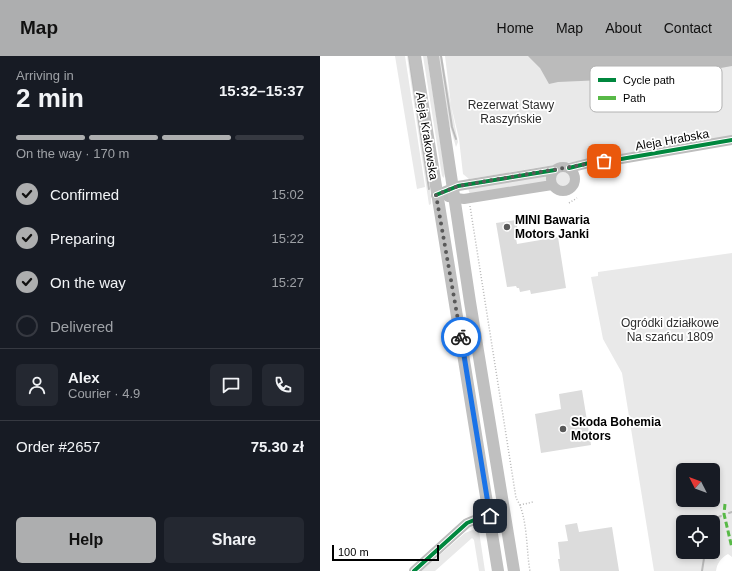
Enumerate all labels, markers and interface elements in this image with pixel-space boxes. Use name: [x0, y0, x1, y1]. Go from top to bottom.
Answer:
text: Map: [20, 17, 58, 38]
text: Home: [497, 20, 534, 36]
text: Map: [556, 20, 583, 36]
text: About: [605, 20, 642, 36]
text: Contact: [664, 20, 712, 36]
legend: [590, 66, 722, 112]
text: Arriving in: [16, 68, 74, 83]
text: Cycle path: [623, 74, 675, 86]
text: 15:32–15:37: [219, 82, 304, 99]
text: 2 min: [16, 83, 84, 113]
street label: Aleja Krakowska: [413, 91, 441, 181]
text: Path: [623, 92, 646, 104]
park label: Rezerwat Stawy Raszyńskie: [468, 98, 554, 126]
street label: Aleja Hrabska: [634, 127, 710, 153]
pin: [587, 144, 621, 178]
text: On the way · 170 m: [16, 146, 129, 161]
icon: bag: [593, 150, 615, 172]
icon: check: [16, 183, 38, 205]
text: Confirmed: [50, 186, 119, 203]
text: 15:02: [271, 187, 304, 202]
place label: MINI Bawaria Motors Janki: [515, 213, 590, 241]
marker: MINI Bawaria Motors Janki: [502, 222, 512, 232]
icon: check: [16, 227, 38, 249]
text: Preparing: [50, 230, 115, 247]
text: 15:22: [271, 231, 304, 246]
icon: check: [16, 271, 38, 293]
text: On the way: [50, 274, 126, 291]
text: 15:27: [271, 275, 304, 290]
park label: Ogródki działkowe Na szańcu 1809: [621, 316, 719, 344]
courier: [441, 317, 481, 357]
text: Delivered: [50, 318, 113, 335]
icon: bike: [450, 326, 472, 348]
button: person: [16, 364, 58, 406]
button: chat: [210, 364, 252, 406]
button: phone: [262, 364, 304, 406]
text: Alex: [68, 369, 100, 386]
text: Courier · 4.9: [68, 386, 140, 401]
place label: Skoda Bohemia Motors: [571, 415, 661, 443]
marker: Skoda Bohemia Motors: [558, 424, 568, 434]
text: Order #2657: [16, 438, 100, 455]
text: 75.30 zł: [251, 438, 304, 455]
north arrow: [676, 463, 720, 507]
map controls: [676, 463, 720, 559]
pin: [473, 499, 507, 533]
icon: home: [479, 505, 501, 527]
button: locate: [676, 515, 720, 559]
button: Help: [16, 517, 156, 563]
button: Share: [164, 517, 304, 563]
scale bar: [332, 543, 439, 562]
text: 100 m: [338, 546, 369, 558]

